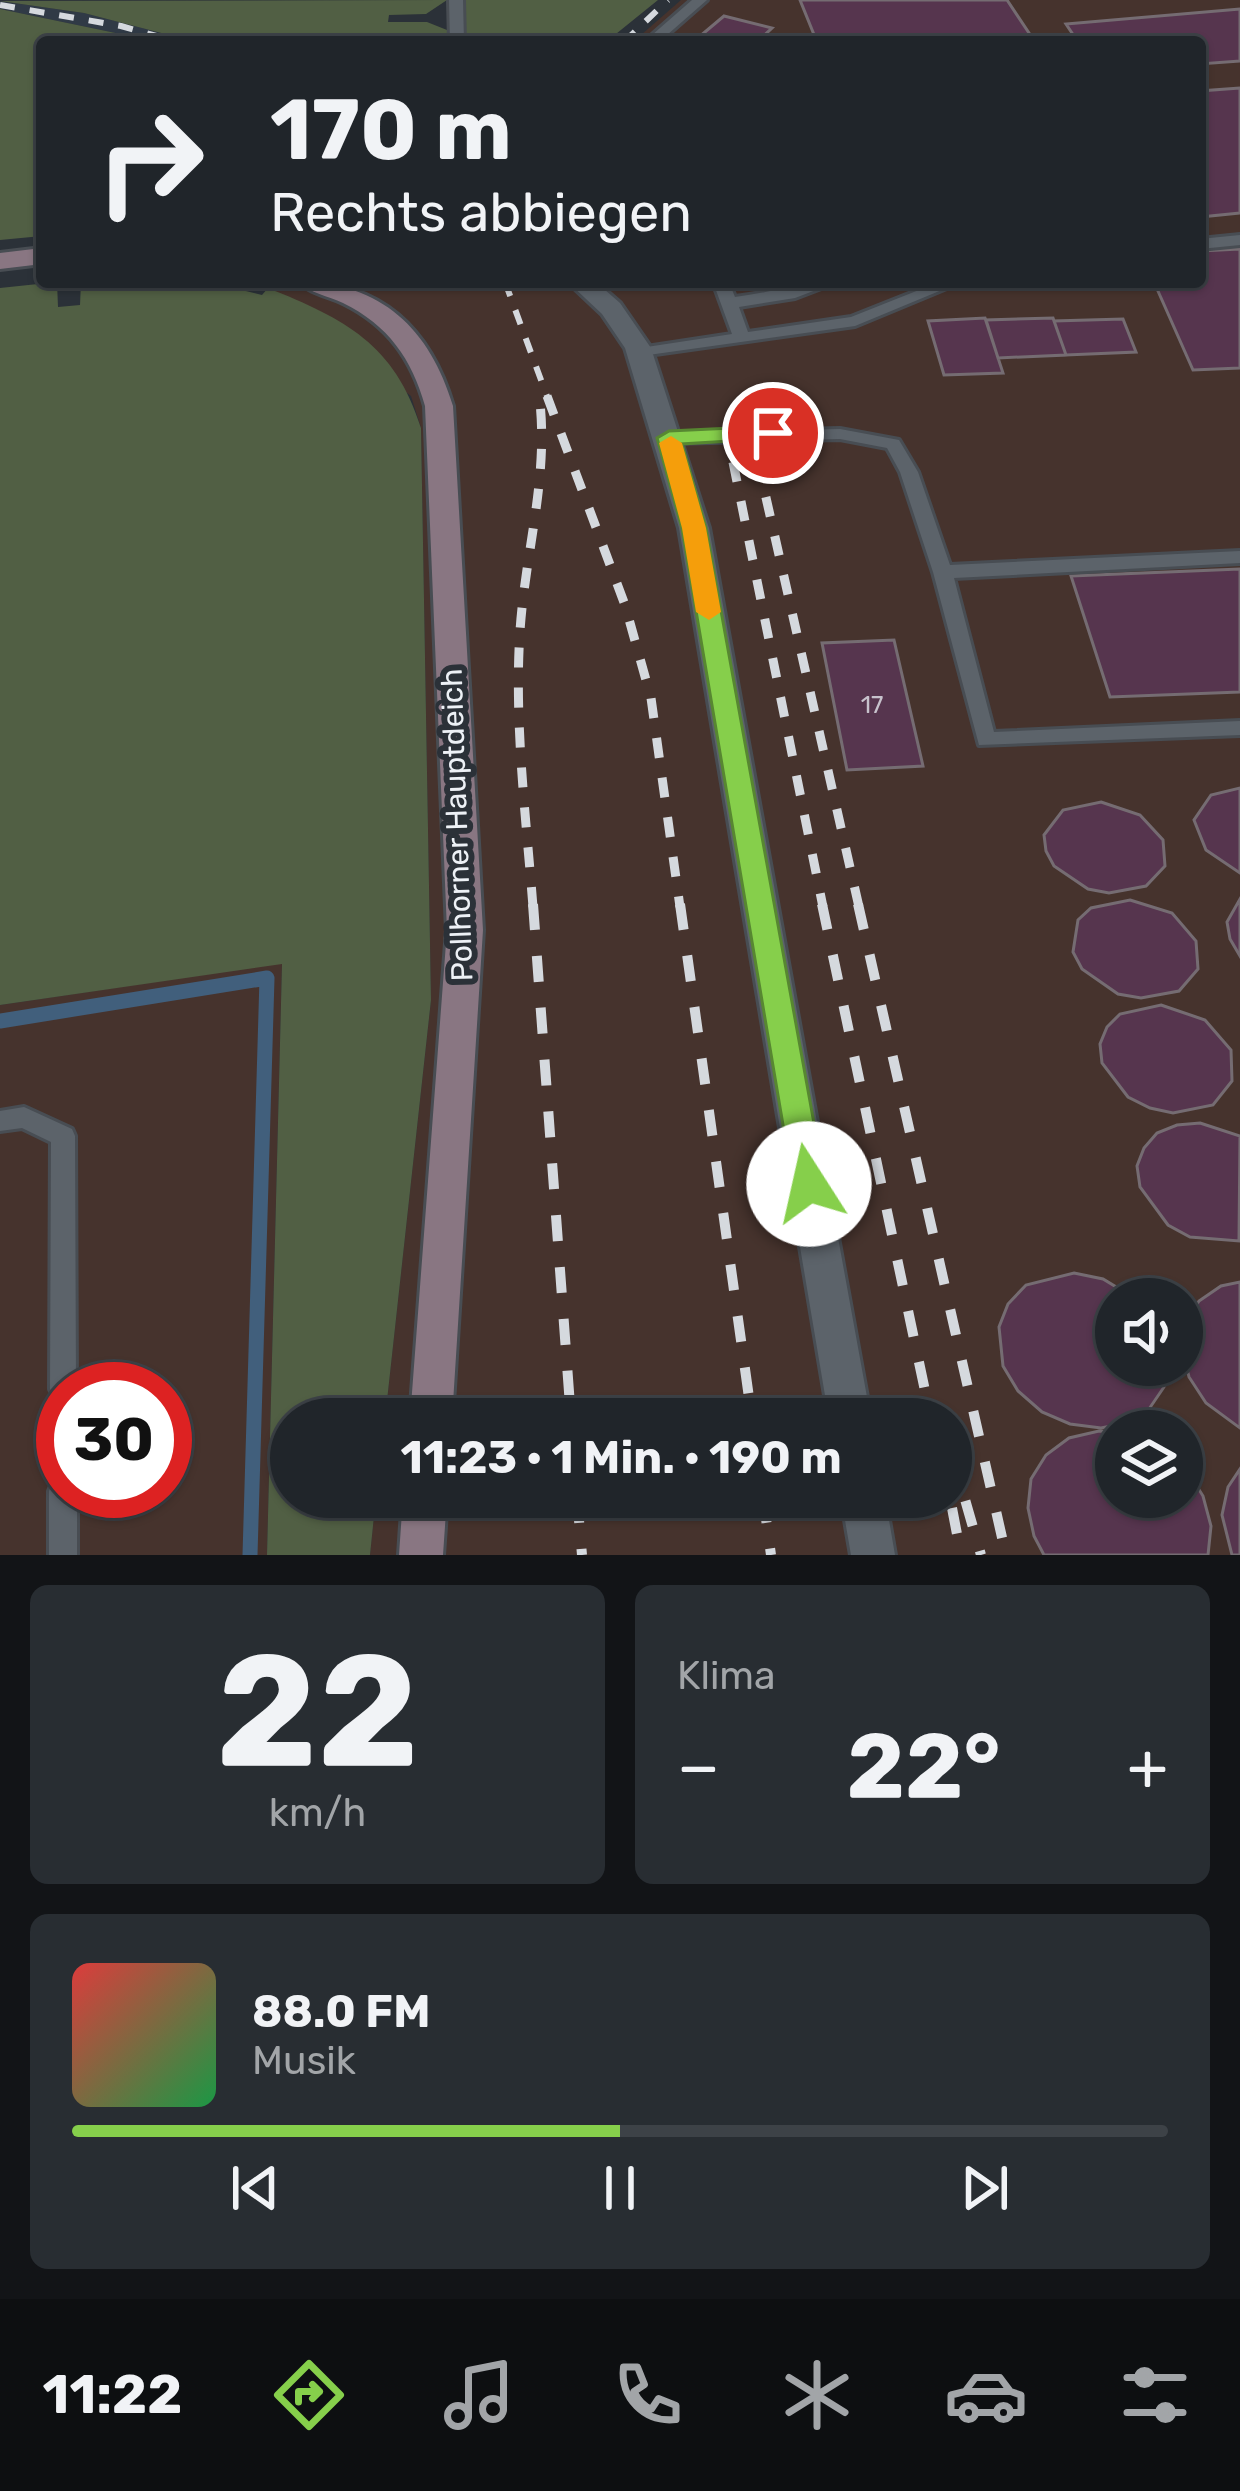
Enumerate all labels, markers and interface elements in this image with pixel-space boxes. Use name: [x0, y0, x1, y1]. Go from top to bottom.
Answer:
text: 170 m: [270, 80, 512, 180]
icon: right: [72, 84, 228, 240]
text: Rechts abbiegen: [270, 181, 692, 245]
pin: [722, 382, 824, 484]
icon: arrive: [740, 400, 806, 466]
street label: Pollhorner Hauptdeich: [434, 668, 480, 982]
house number: 17: [861, 691, 883, 719]
position arrow: [746, 1121, 872, 1247]
map controls: [1095, 1278, 1203, 1518]
button: sound: [1095, 1278, 1203, 1386]
speed limit sign: 30: [36, 1362, 192, 1518]
button: layers: [1095, 1410, 1203, 1518]
text: 11:23 · 1 Min. · 190 m: [400, 1431, 842, 1484]
text: 22: [216, 1619, 419, 1804]
text: Klima: [677, 1653, 776, 1699]
text: 22°: [846, 1713, 1000, 1820]
text: −: [677, 1727, 720, 1806]
text: +: [1127, 1727, 1168, 1806]
text: km/h: [269, 1790, 366, 1836]
text: 88.0 FM: [252, 1985, 430, 2038]
text: Musik: [252, 2038, 356, 2084]
icon: previous: [222, 2155, 288, 2221]
icon: pause: [587, 2155, 653, 2221]
icon: next: [952, 2155, 1018, 2221]
icon: directions: [267, 2353, 351, 2437]
icon: music: [437, 2353, 521, 2437]
icon: phone: [606, 2353, 690, 2437]
icon: climate: [775, 2353, 859, 2437]
icon: car: [944, 2353, 1028, 2437]
icon: filters: [1113, 2353, 1197, 2437]
text: 11:22: [43, 2363, 182, 2427]

